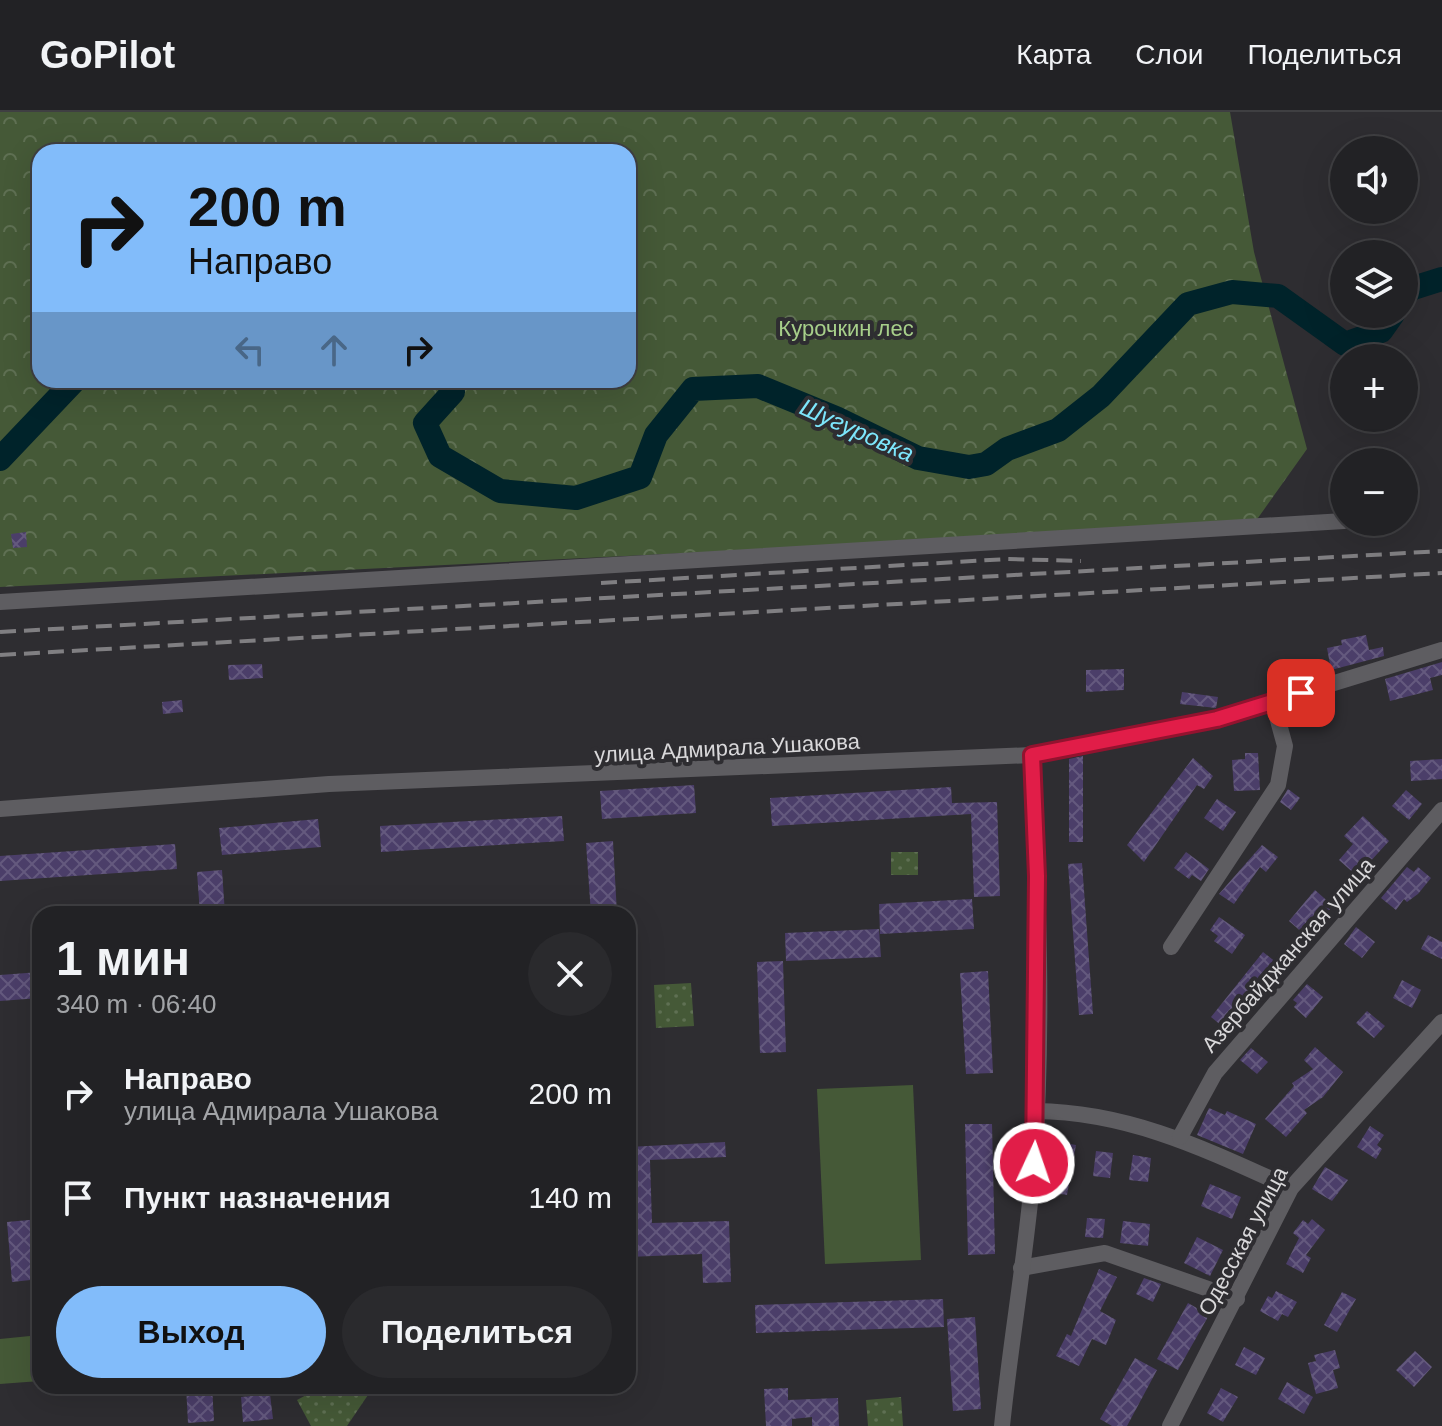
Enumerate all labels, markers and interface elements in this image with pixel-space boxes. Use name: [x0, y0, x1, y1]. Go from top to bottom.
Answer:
text: GoPilot: [40, 34, 175, 76]
text: Карта: [1016, 39, 1091, 70]
text: Слои: [1135, 39, 1203, 70]
text: Поделиться: [1247, 39, 1402, 70]
map controls: [1330, 136, 1418, 536]
button: sound: [1330, 136, 1418, 224]
text: 200 m: [188, 175, 347, 238]
icon: right: [56, 176, 160, 280]
button: layers: [1330, 240, 1418, 328]
text: Направо: [188, 241, 332, 282]
park label: Курочкин лес: [778, 316, 914, 341]
icon: left: [228, 328, 272, 372]
icon: ahead: [312, 328, 356, 372]
icon: right: [396, 328, 440, 372]
button: +: [1330, 344, 1418, 432]
water label: Шугуровка: [796, 393, 918, 467]
button: −: [1330, 448, 1418, 536]
pin: [1267, 659, 1335, 727]
icon: arrive: [1279, 671, 1323, 715]
street label: улица Адмирала Ушакова: [594, 729, 861, 767]
street label: Азербайджанская улица: [1197, 852, 1380, 1057]
text: 1 мин: [56, 932, 190, 985]
button: close: [528, 932, 612, 1016]
text: 340 m · 06:40: [56, 989, 216, 1019]
text: Направо: [124, 1062, 252, 1095]
icon: right: [56, 1072, 100, 1116]
text: 200 m: [529, 1077, 612, 1110]
text: улица Адмирала Ушакова: [124, 1096, 438, 1126]
position arrow: [992, 1121, 1076, 1205]
street label: Одесская улица: [1193, 1162, 1293, 1320]
icon: arrive: [56, 1176, 100, 1220]
text: Пункт назначения: [124, 1181, 391, 1214]
text: 140 m: [529, 1181, 612, 1214]
button: Выход: [56, 1286, 326, 1378]
button: Поделиться: [342, 1286, 612, 1378]

